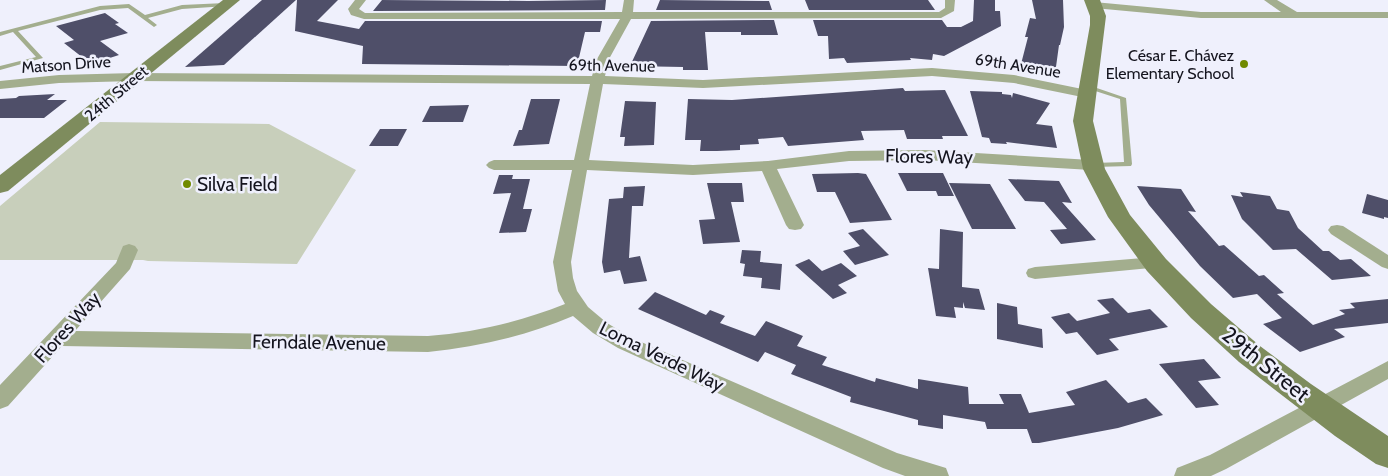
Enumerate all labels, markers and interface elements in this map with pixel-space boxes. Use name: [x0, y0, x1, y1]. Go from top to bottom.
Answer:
place label: César E. Chávez Elementary School: [1106, 46, 1234, 83]
street label: 69th Avenue: [974, 49, 1062, 82]
street label: Matson Drive: [21, 52, 111, 77]
street label: 69th Avenue: [569, 55, 655, 76]
marker: César E. Chávez Elementary School: [1238, 58, 1250, 70]
street label: 24th Street: [81, 61, 152, 125]
street label: Flores Way: [885, 144, 974, 169]
place label: Silva Field: [197, 173, 277, 196]
marker: Silva Field: [181, 178, 193, 190]
street label: Flores Way: [29, 287, 106, 368]
street label: Loma Verde Way: [596, 316, 728, 397]
street label: 29th Street: [1216, 321, 1315, 408]
street label: Ferndale Avenue: [252, 330, 386, 355]

